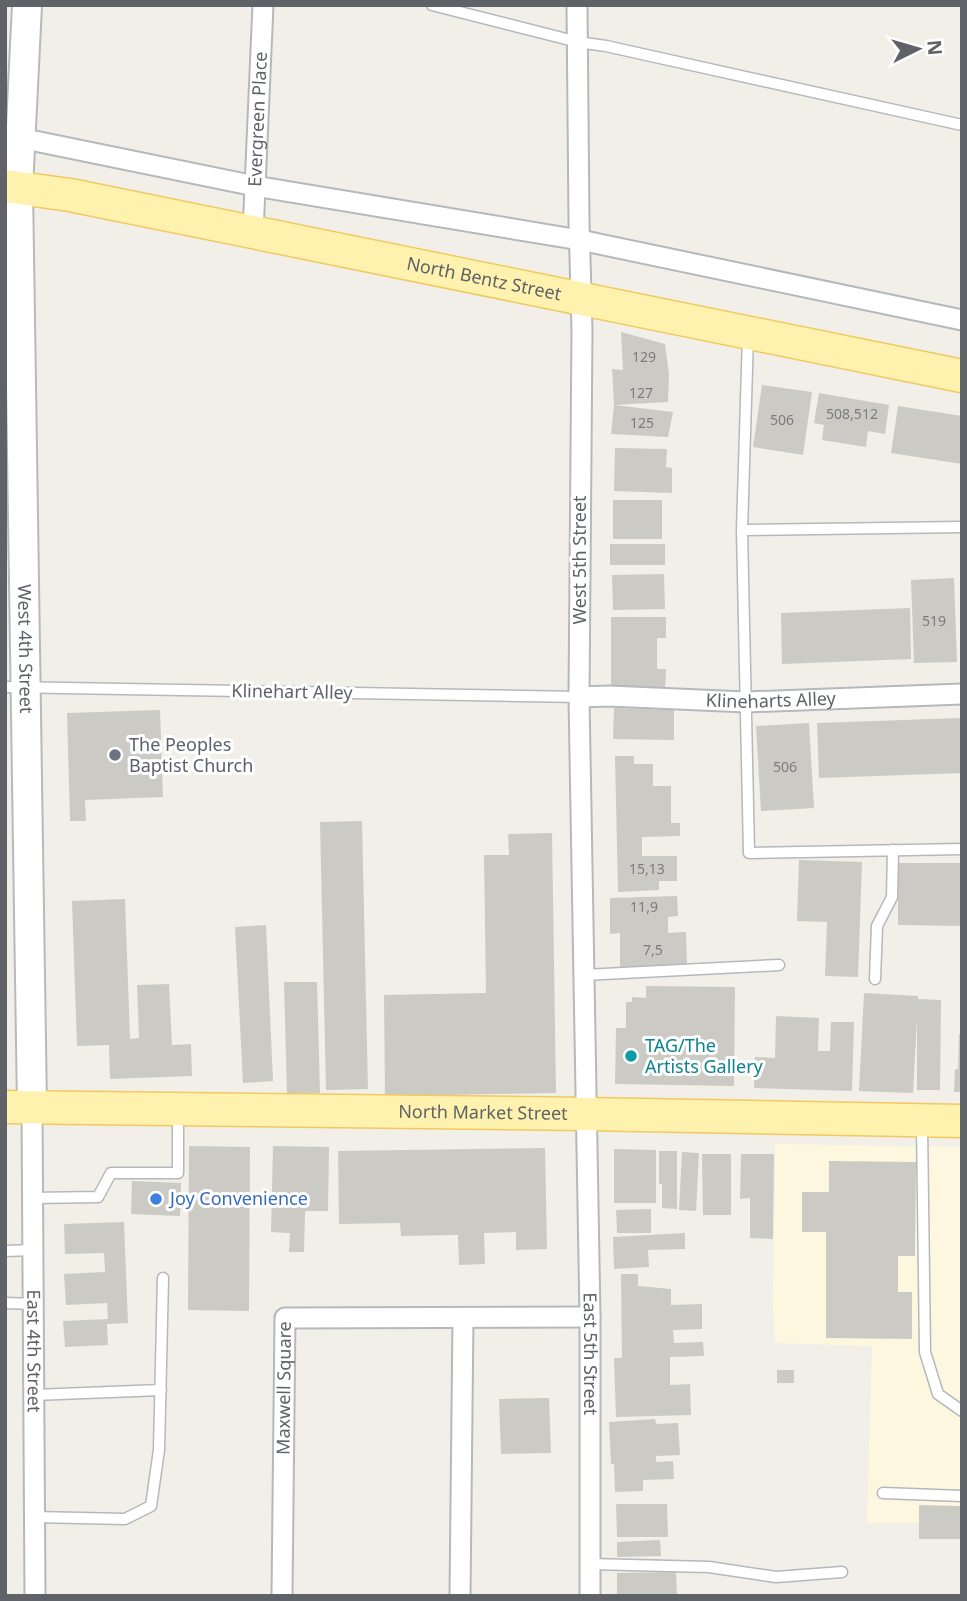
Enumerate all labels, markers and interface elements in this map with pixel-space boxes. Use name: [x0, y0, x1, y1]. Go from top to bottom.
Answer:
north arrow: [883, 14, 953, 84]
text: N: [921, 39, 949, 56]
street label: Evergreen Place: [242, 51, 272, 187]
street label: North Bentz Street: [405, 251, 564, 306]
house number: 129: [632, 347, 656, 366]
house number: 127: [629, 383, 653, 402]
house number: 508,512: [826, 404, 878, 423]
house number: 506: [770, 410, 794, 429]
house number: 125: [630, 413, 654, 432]
street label: West 5th Street: [567, 495, 591, 625]
street label: West 4th Street: [13, 584, 39, 714]
house number: 519: [922, 611, 946, 630]
street label: Klinehart Alley: [231, 678, 354, 704]
street label: Klineharts Alley: [705, 686, 837, 713]
place label: The Peoples Baptist Church: [129, 732, 253, 777]
marker: The Peoples Baptist Church: [107, 747, 123, 763]
house number: 506: [773, 757, 797, 776]
house number: 15,13: [629, 859, 665, 878]
house number: 11,9: [630, 897, 658, 916]
house number: 7,5: [643, 940, 663, 959]
place label: TAG/The Artists Gallery: [645, 1033, 764, 1078]
marker: TAG/The Artists Gallery: [623, 1048, 639, 1064]
street label: North Market Street: [398, 1099, 568, 1125]
place label: Joy Convenience: [168, 1186, 308, 1210]
marker: Joy Convenience: [148, 1191, 164, 1207]
street label: East 4th Street: [22, 1290, 47, 1413]
street label: East 5th Street: [579, 1292, 603, 1416]
street label: Maxwell Square: [271, 1321, 296, 1455]

